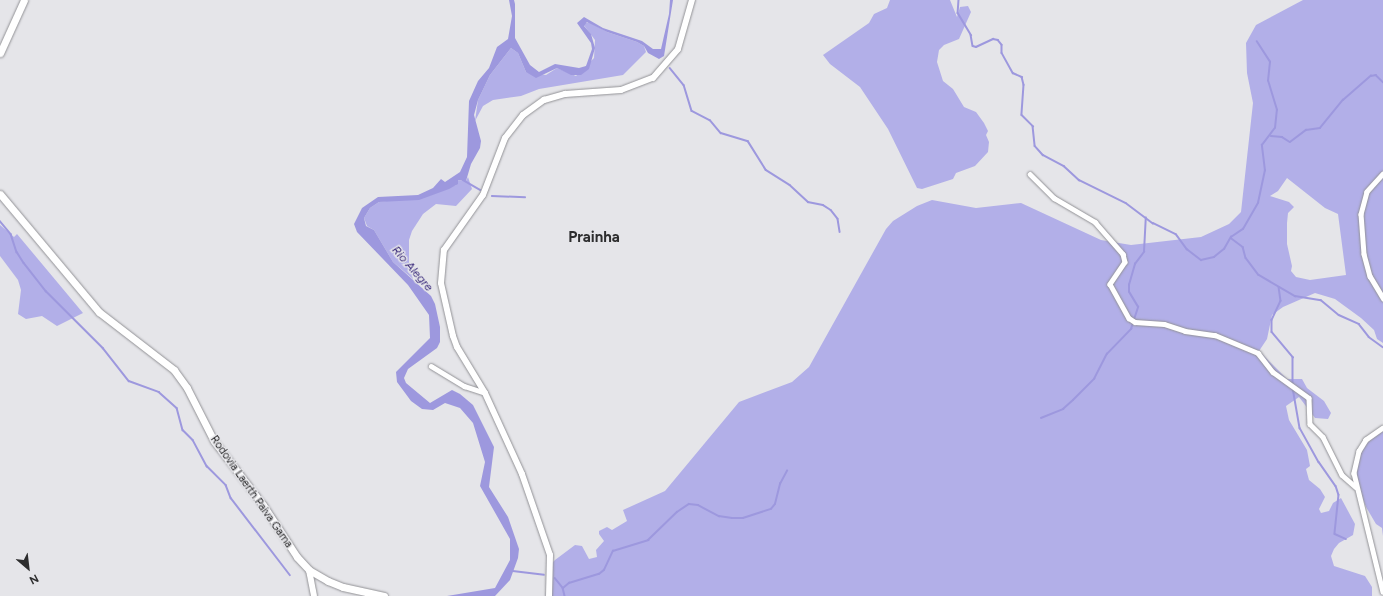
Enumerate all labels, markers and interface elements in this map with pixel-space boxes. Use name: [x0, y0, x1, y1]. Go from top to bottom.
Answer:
district label: Prainha: [568, 229, 620, 247]
water label: Rio Alegre: [388, 243, 436, 295]
street label: Rodovia Laerth Paiva Gama: [207, 433, 295, 551]
north arrow: [8, 548, 48, 588]
text: N: [27, 571, 41, 587]

